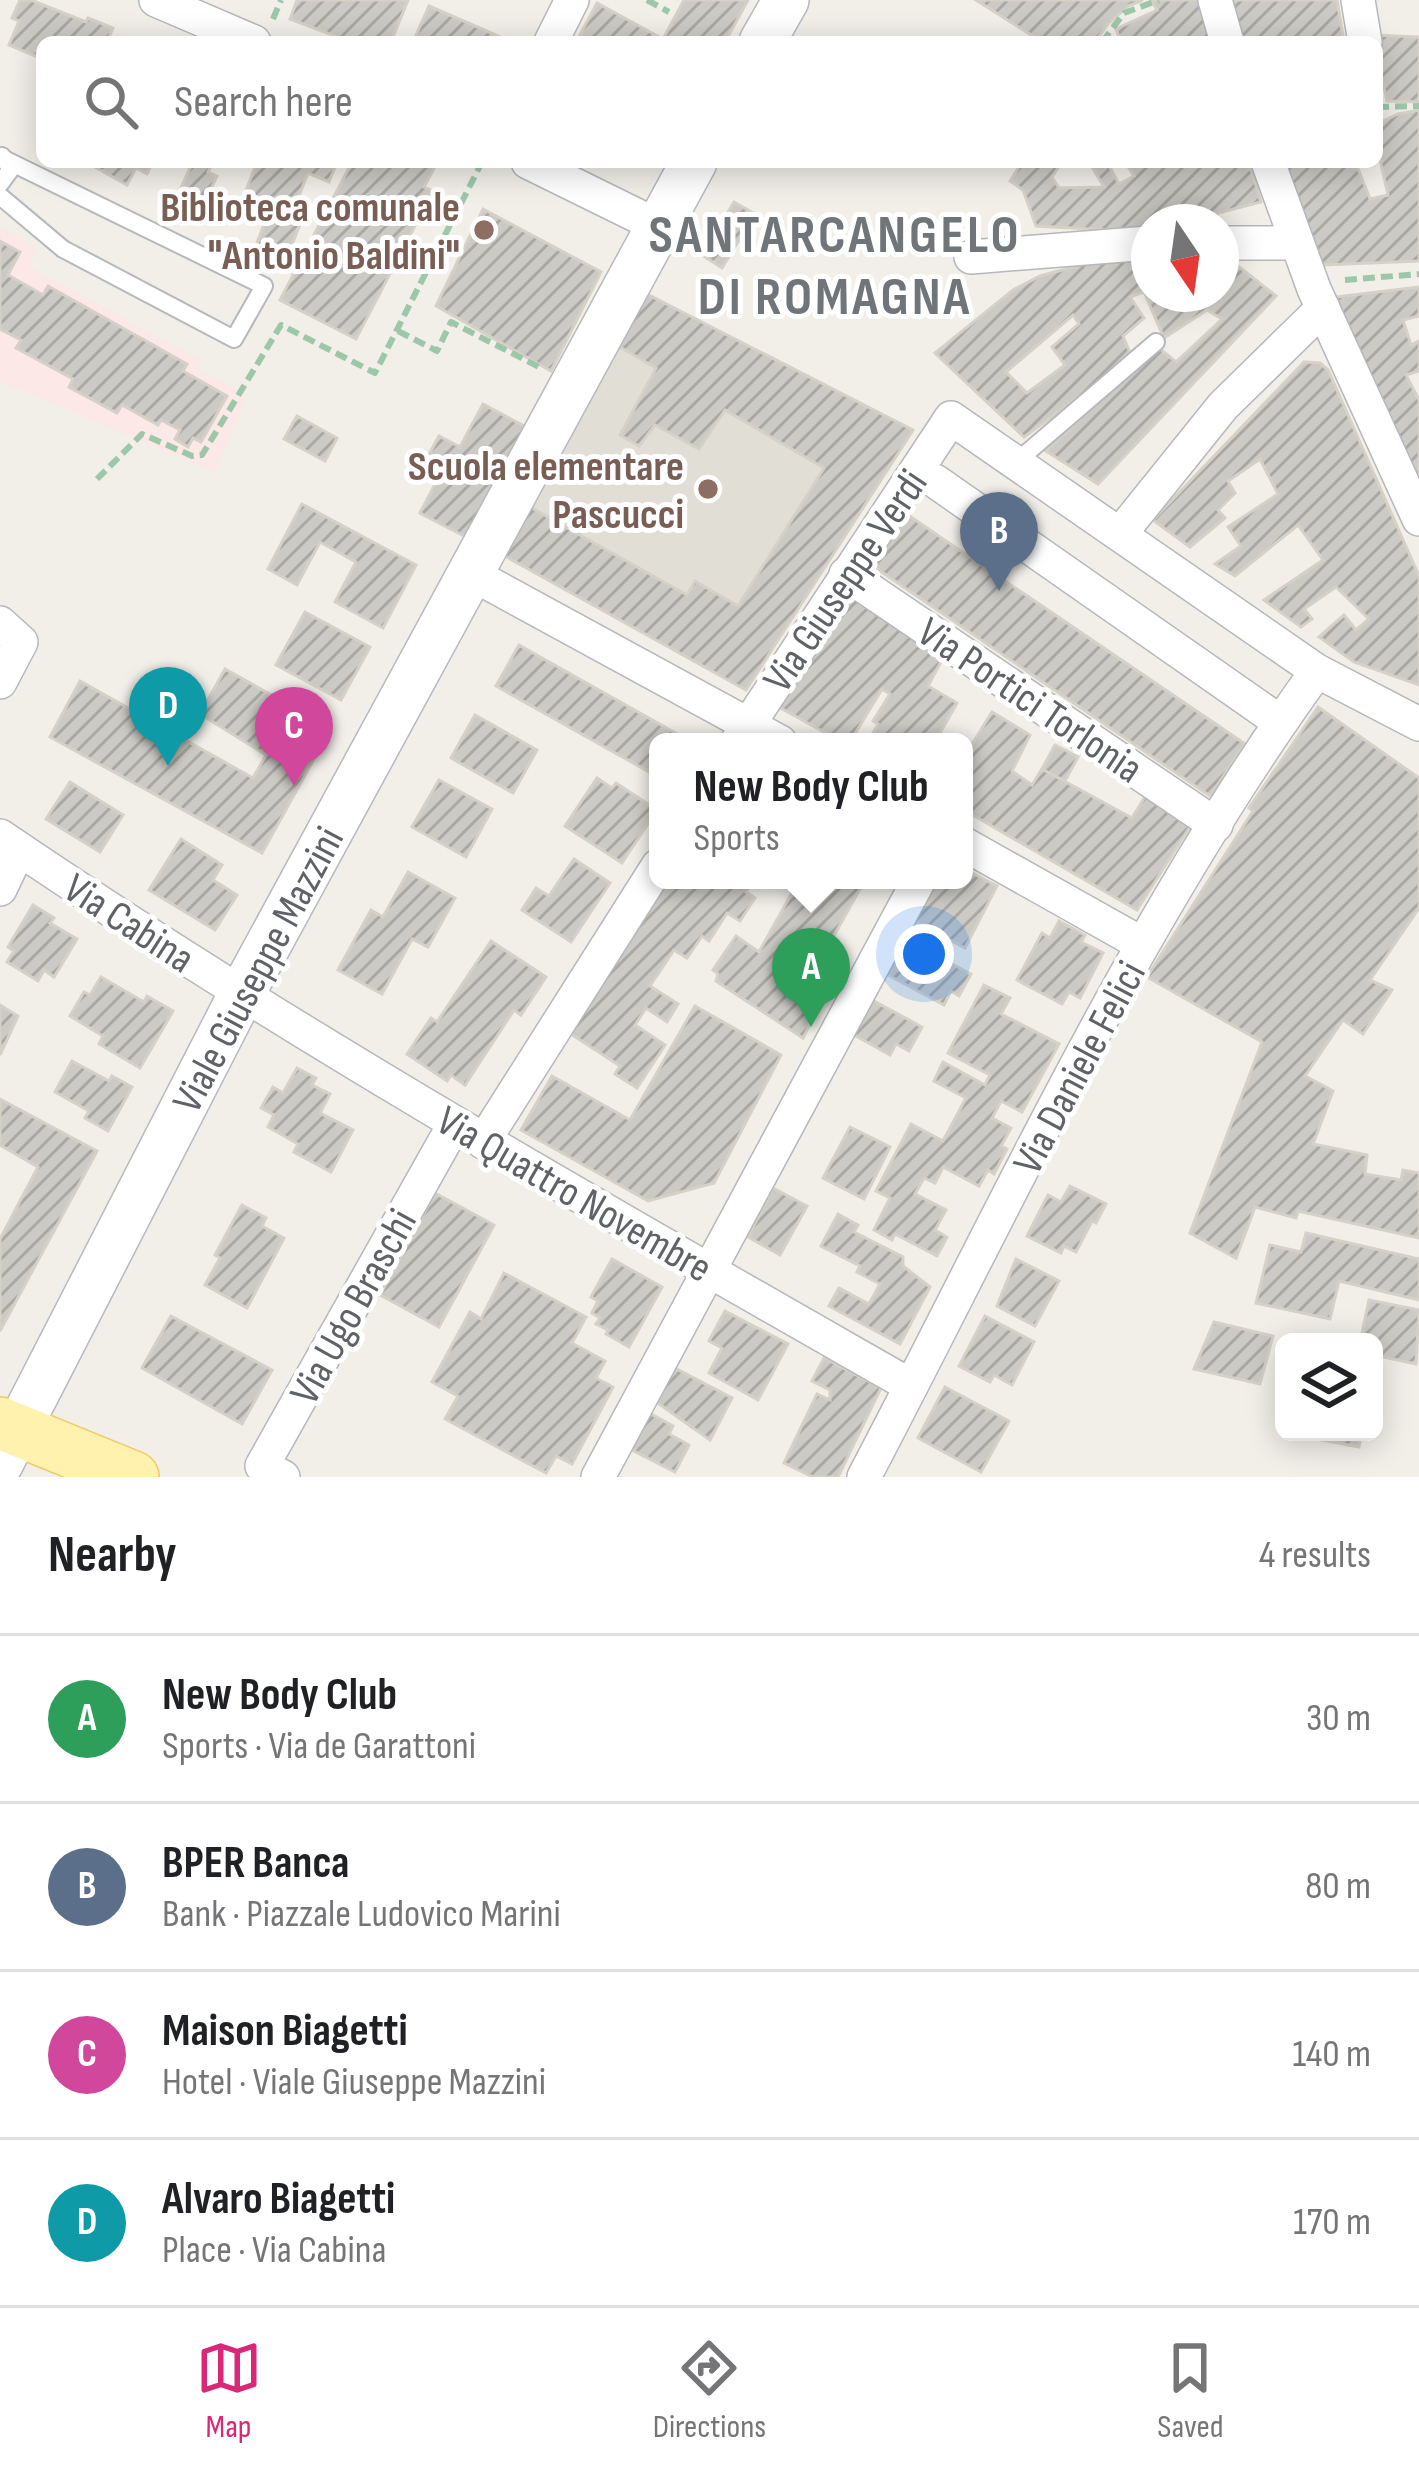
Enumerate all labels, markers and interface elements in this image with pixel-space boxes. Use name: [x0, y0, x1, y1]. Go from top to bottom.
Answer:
search box: [36, 36, 1383, 168]
icon: search: [78, 69, 144, 135]
text: Search here: [174, 75, 353, 130]
place label: Biblioteca comunale "Antonio Baldini": [160, 183, 460, 282]
district label: SANTARCANGELO DI ROMAGNA: [648, 203, 1022, 330]
north arrow: [1131, 204, 1239, 312]
marker: Biblioteca comunale "Antonio Baldini": [471, 217, 497, 243]
place label: Scuola elementare Pascucci: [408, 442, 684, 541]
street label: Via Giuseppe Verdi: [753, 460, 939, 702]
marker: Scuola elementare Pascucci: [695, 476, 721, 502]
pin: B: [960, 492, 1038, 591]
street label: Via Portici Torlonia: [908, 607, 1152, 795]
pin: D: [129, 667, 207, 766]
pin: C: [255, 687, 333, 786]
popup: [649, 733, 973, 889]
text: New Body Club: [693, 760, 929, 815]
text: Sports: [693, 815, 780, 862]
street label: Viale Giuseppe Mazzini: [163, 819, 356, 1122]
street label: Via Cabina: [54, 863, 203, 985]
your location: [894, 924, 954, 984]
pin: A: [772, 928, 850, 1027]
street label: Via Daniele Felici: [1003, 953, 1158, 1183]
street label: Via Quattro Novembre: [427, 1096, 720, 1295]
street label: Via Ugo Braschi: [280, 1201, 429, 1414]
map controls: [1275, 1333, 1383, 1441]
button: layers: [1275, 1333, 1383, 1441]
text: Nearby: [48, 1525, 177, 1586]
text: 4 results: [1259, 1532, 1371, 1579]
text: New Body Club: [162, 1668, 397, 1723]
text: A: [78, 1695, 96, 1742]
text: 30 m: [1306, 1695, 1371, 1742]
text: Sports · Via de Garattoni: [162, 1723, 476, 1770]
text: BPER Banca: [162, 1836, 349, 1891]
text: B: [78, 1863, 96, 1910]
text: 80 m: [1305, 1863, 1371, 1910]
text: Bank · Piazzale Ludovico Marini: [162, 1891, 561, 1938]
text: Maison Biagetti: [162, 2004, 408, 2059]
text: C: [77, 2031, 97, 2078]
text: 140 m: [1292, 2031, 1371, 2078]
text: Hotel · Viale Giuseppe Mazzini: [162, 2059, 546, 2106]
text: Alvaro Biagetti: [162, 2172, 395, 2227]
text: D: [77, 2199, 97, 2246]
text: 170 m: [1293, 2199, 1371, 2246]
text: Place · Via Cabina: [162, 2227, 386, 2274]
tab: Map: [196, 2335, 262, 2447]
tab: Directions: [653, 2335, 766, 2447]
tab: Saved: [1157, 2335, 1223, 2447]

